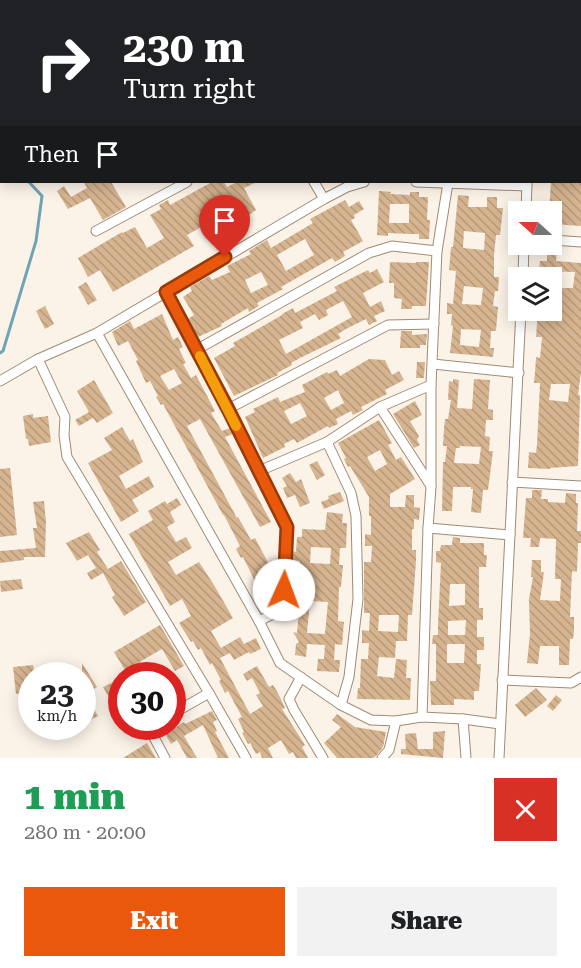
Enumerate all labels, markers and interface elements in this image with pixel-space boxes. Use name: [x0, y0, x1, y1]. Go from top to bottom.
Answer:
text: 230 m: [123, 23, 245, 72]
icon: right: [24, 24, 102, 102]
text: Turn right: [123, 73, 256, 105]
icon: arrive: [91, 138, 124, 171]
text: Then: [24, 142, 79, 167]
pin: [199, 195, 250, 257]
north arrow: [508, 201, 562, 255]
map controls: [508, 201, 562, 321]
icon: arrive: [208, 204, 241, 237]
button: layers: [508, 267, 562, 321]
position arrow: [252, 558, 316, 622]
speed limit sign: 30: [108, 662, 186, 740]
text: 23: [40, 676, 74, 711]
text: km/h: [37, 707, 77, 725]
text: 1 min: [24, 776, 125, 818]
button: close: [494, 778, 557, 841]
text: 280 m · 20:00: [24, 820, 146, 844]
button: Exit: [24, 887, 285, 956]
button: Share: [297, 887, 557, 956]

